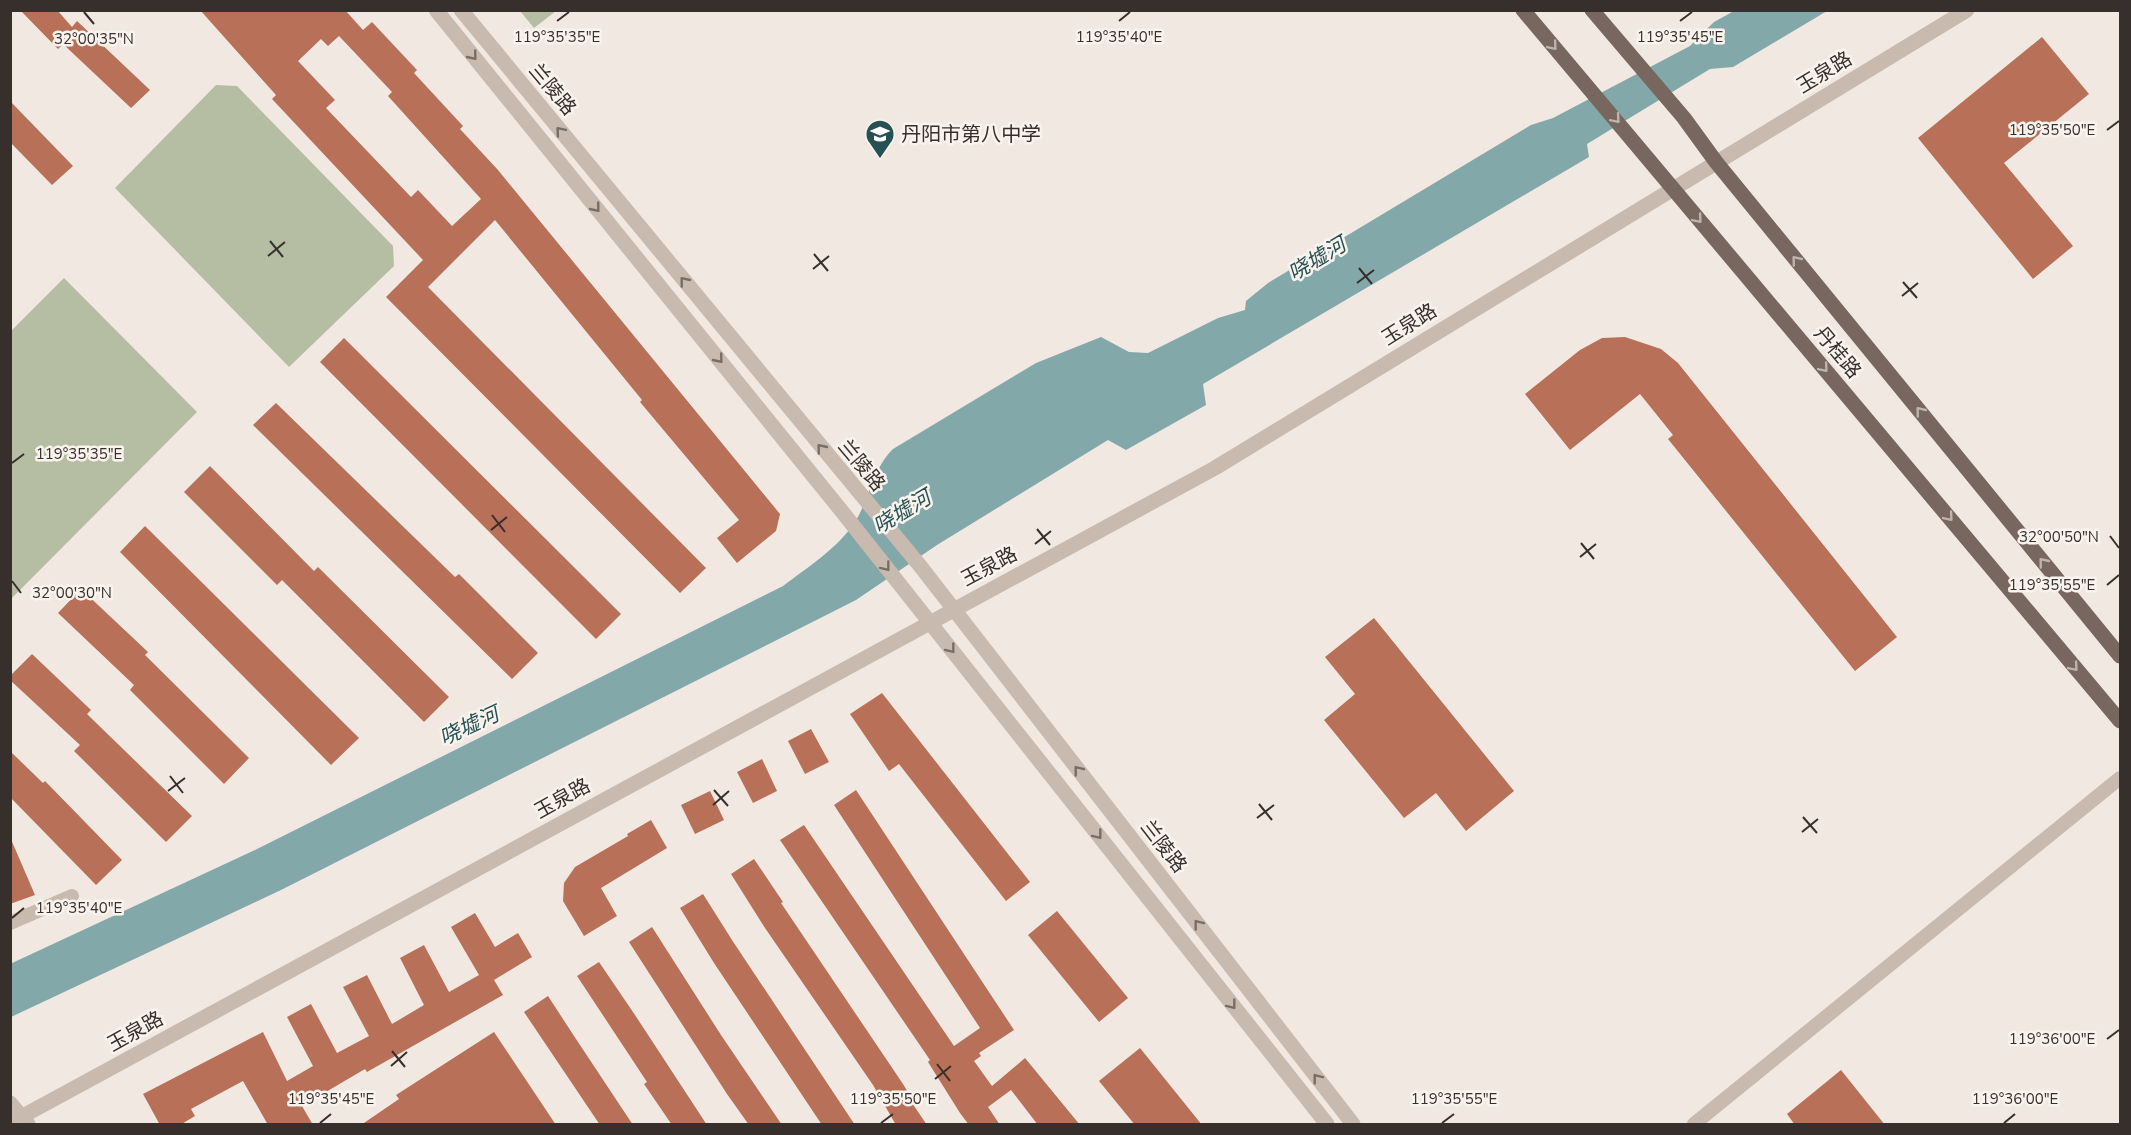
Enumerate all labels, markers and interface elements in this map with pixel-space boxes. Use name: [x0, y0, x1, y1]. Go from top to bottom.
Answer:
text: 119°35'35"E: [514, 27, 600, 47]
text: 119°35'40"E: [1076, 27, 1162, 47]
text: 119°35'45"E: [1637, 27, 1723, 47]
text: 32°00'35"N: [54, 29, 134, 49]
one-way arrow: [1546, 39, 1557, 50]
street label: 玉泉路: [1792, 45, 1857, 99]
one-way arrow: [466, 49, 477, 60]
street label: 兰陵路: [523, 58, 582, 121]
one-way arrow: [1609, 112, 1620, 123]
school or university icon: 丹阳市第八中学: [864, 118, 896, 160]
text: 119°35'50"E: [2009, 120, 2095, 140]
place label: 丹阳市第八中学: [901, 121, 1041, 148]
one-way arrow: [556, 126, 567, 137]
one-way arrow: [588, 201, 599, 212]
one-way arrow: [1691, 212, 1702, 223]
water label: 哓墟河: [1283, 229, 1355, 287]
one-way arrow: [1792, 256, 1803, 267]
one-way arrow: [680, 277, 691, 288]
street label: 玉泉路: [1377, 297, 1442, 352]
street label: 丹桂路: [1808, 321, 1867, 384]
one-way arrow: [711, 352, 722, 363]
one-way arrow: [1816, 361, 1827, 372]
one-way arrow: [1916, 407, 1927, 418]
street label: 兰陵路: [832, 434, 891, 497]
text: 119°35'35"E: [36, 444, 122, 464]
one-way arrow: [817, 444, 828, 455]
water label: 哓墟河: [868, 482, 940, 540]
one-way arrow: [1942, 510, 1953, 521]
text: 32°00'50"N: [2019, 527, 2099, 547]
street label: 玉泉路: [956, 540, 1022, 592]
one-way arrow: [2040, 558, 2051, 569]
one-way arrow: [879, 560, 890, 571]
text: 119°35'55"E: [2009, 575, 2095, 595]
text: 32°00'30"N: [32, 583, 112, 603]
one-way arrow: [944, 642, 955, 653]
one-way arrow: [2067, 660, 2078, 671]
water label: 哓墟河: [435, 698, 507, 752]
one-way arrow: [1075, 766, 1086, 777]
street label: 玉泉路: [529, 772, 595, 825]
street label: 兰陵路: [1134, 814, 1193, 878]
one-way arrow: [1091, 828, 1102, 839]
text: 119°35'40"E: [36, 898, 122, 918]
one-way arrow: [1194, 920, 1205, 931]
one-way arrow: [1224, 998, 1235, 1009]
street label: 玉泉路: [102, 1005, 168, 1058]
text: 119°36'00"E: [2009, 1029, 2095, 1049]
one-way arrow: [1314, 1074, 1325, 1085]
text: 119°35'45"E: [288, 1089, 374, 1109]
text: 119°35'50"E: [850, 1089, 936, 1109]
text: 119°35'55"E: [1411, 1089, 1497, 1109]
text: 119°36'00"E: [1972, 1089, 2058, 1109]

